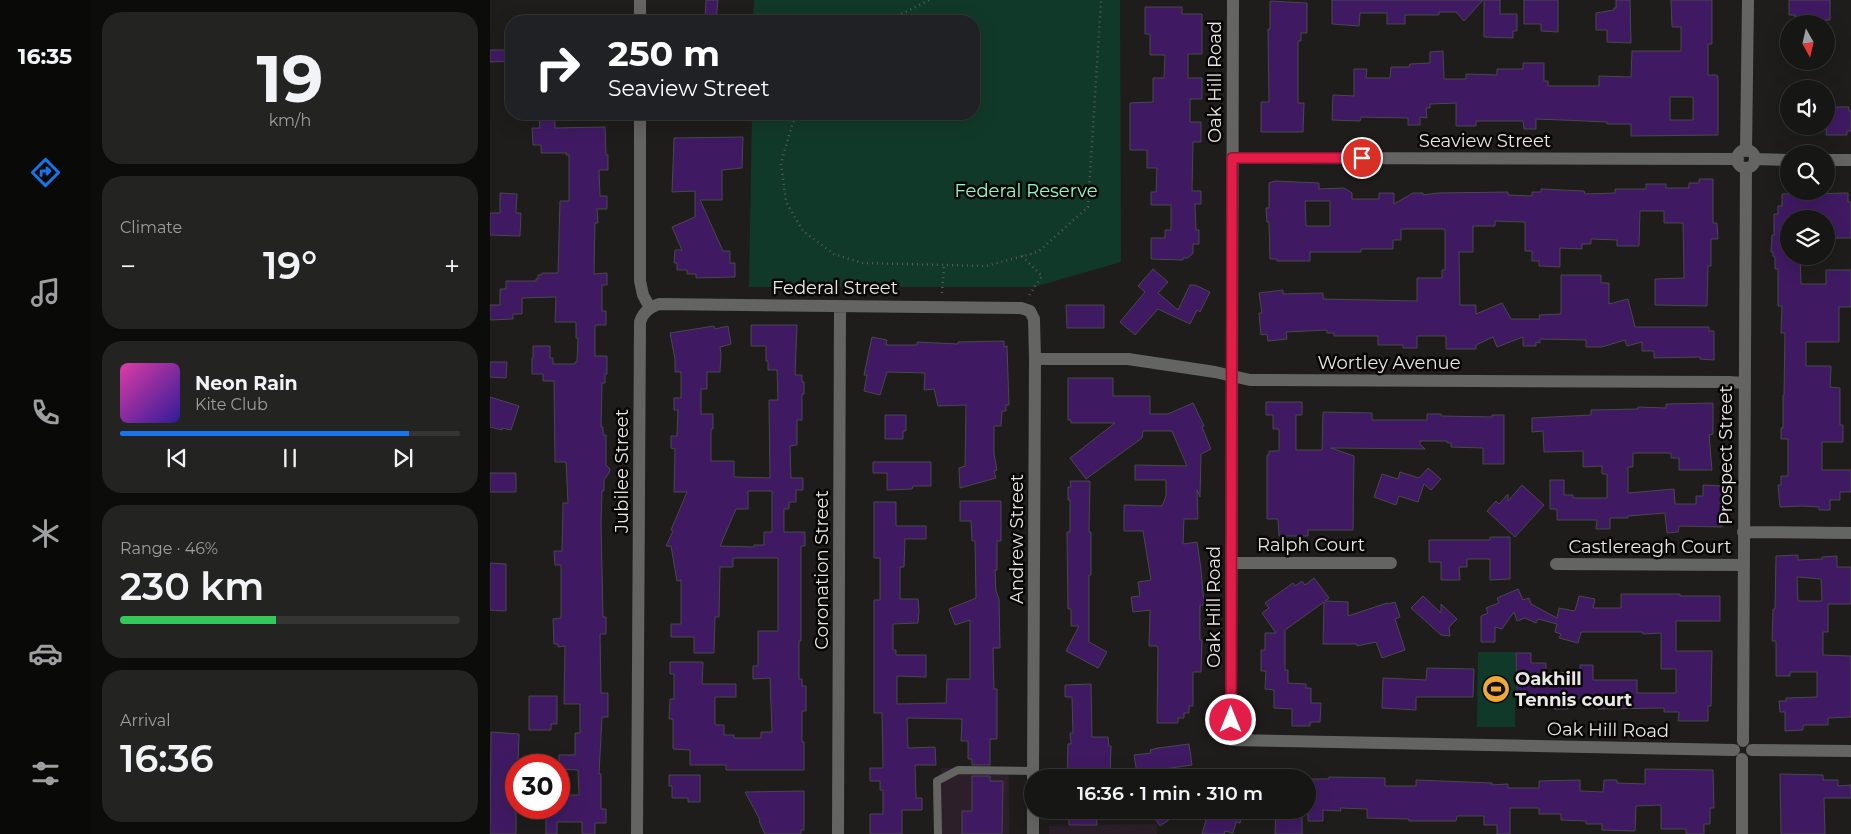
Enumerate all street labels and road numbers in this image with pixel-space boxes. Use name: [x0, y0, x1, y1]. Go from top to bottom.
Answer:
street label: Oak Hill Road: [1204, 21, 1226, 143]
street label: Seaview Street: [1419, 130, 1551, 152]
street label: Federal Street: [772, 277, 898, 299]
street label: Wortley Avenue: [1317, 352, 1461, 374]
street label: Prospect Street: [1715, 385, 1737, 525]
street label: Jubilee Street: [611, 409, 633, 534]
street label: Andrew Street: [1006, 474, 1028, 604]
street label: Coronation Street: [811, 490, 833, 650]
street label: Ralph Court: [1257, 534, 1365, 556]
street label: Castlereagh Court: [1568, 536, 1732, 558]
street label: Oak Hill Road: [1203, 546, 1225, 668]
street label: Oak Hill Road: [1547, 718, 1669, 742]

